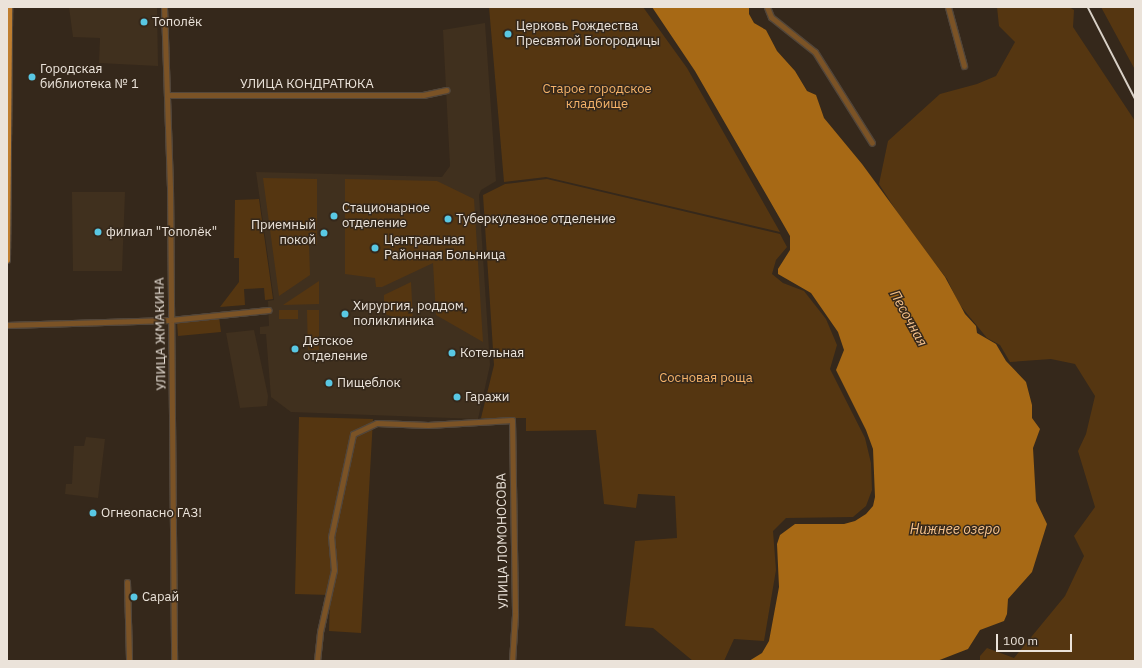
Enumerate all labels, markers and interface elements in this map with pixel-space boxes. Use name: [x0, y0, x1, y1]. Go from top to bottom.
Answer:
place label: Тополёк: [152, 14, 202, 30]
marker: Тополёк: [139, 17, 149, 27]
place label: Церковь Рождества Пресвятой Богородицы: [516, 19, 660, 50]
marker: Церковь Рождества Пресвятой Богородицы: [503, 29, 513, 39]
place label: Городская библиотека № 1: [40, 62, 139, 93]
marker: Городская библиотека № 1: [27, 72, 37, 82]
street label: УЛИЦА КОНДРАТЮКА: [240, 76, 374, 92]
park label: Старое городское кладбище: [542, 82, 652, 113]
place label: Стационарное отделение: [342, 201, 430, 232]
marker: Стационарное отделение: [329, 211, 339, 221]
place label: Туберкулезное отделение: [456, 211, 616, 227]
marker: Туберкулезное отделение: [443, 214, 453, 224]
place label: Приемный покой: [251, 218, 316, 249]
place label: филиал "Тополёк": [106, 224, 217, 240]
marker: филиал "Тополёк": [93, 227, 103, 237]
marker: Приемный покой: [319, 228, 329, 238]
place label: Центральная Районная Больница: [384, 233, 505, 264]
marker: Центральная Районная Больница: [369, 242, 381, 254]
street label: УЛИЦА ЖМАКИНА: [152, 277, 170, 391]
water label: Песочная: [887, 287, 931, 349]
place label: Хирургия, роддом, поликлиника: [353, 299, 467, 330]
marker: Хирургия, роддом, поликлиника: [340, 309, 350, 319]
place label: Детское отделение: [303, 334, 368, 365]
marker: Детское отделение: [290, 344, 300, 354]
place label: Котельная: [460, 345, 524, 361]
marker: Котельная: [447, 348, 457, 358]
park label: Сосновая роща: [659, 370, 753, 386]
place label: Пищеблок: [337, 375, 401, 391]
marker: Пищеблок: [324, 378, 334, 388]
place label: Гаражи: [465, 389, 509, 405]
marker: Гаражи: [452, 392, 462, 402]
street label: УЛИЦА ЛОМОНОСОВА: [494, 473, 512, 609]
place label: Огнеопасно ГАЗ!: [101, 505, 202, 521]
marker: Огнеопасно ГАЗ!: [88, 508, 98, 518]
water label: Нижнее озеро: [910, 521, 1000, 537]
place label: Сарай: [142, 589, 179, 605]
marker: Сарай: [129, 592, 139, 602]
scale bar: [998, 626, 1074, 652]
text: 100 m: [1003, 633, 1038, 648]

